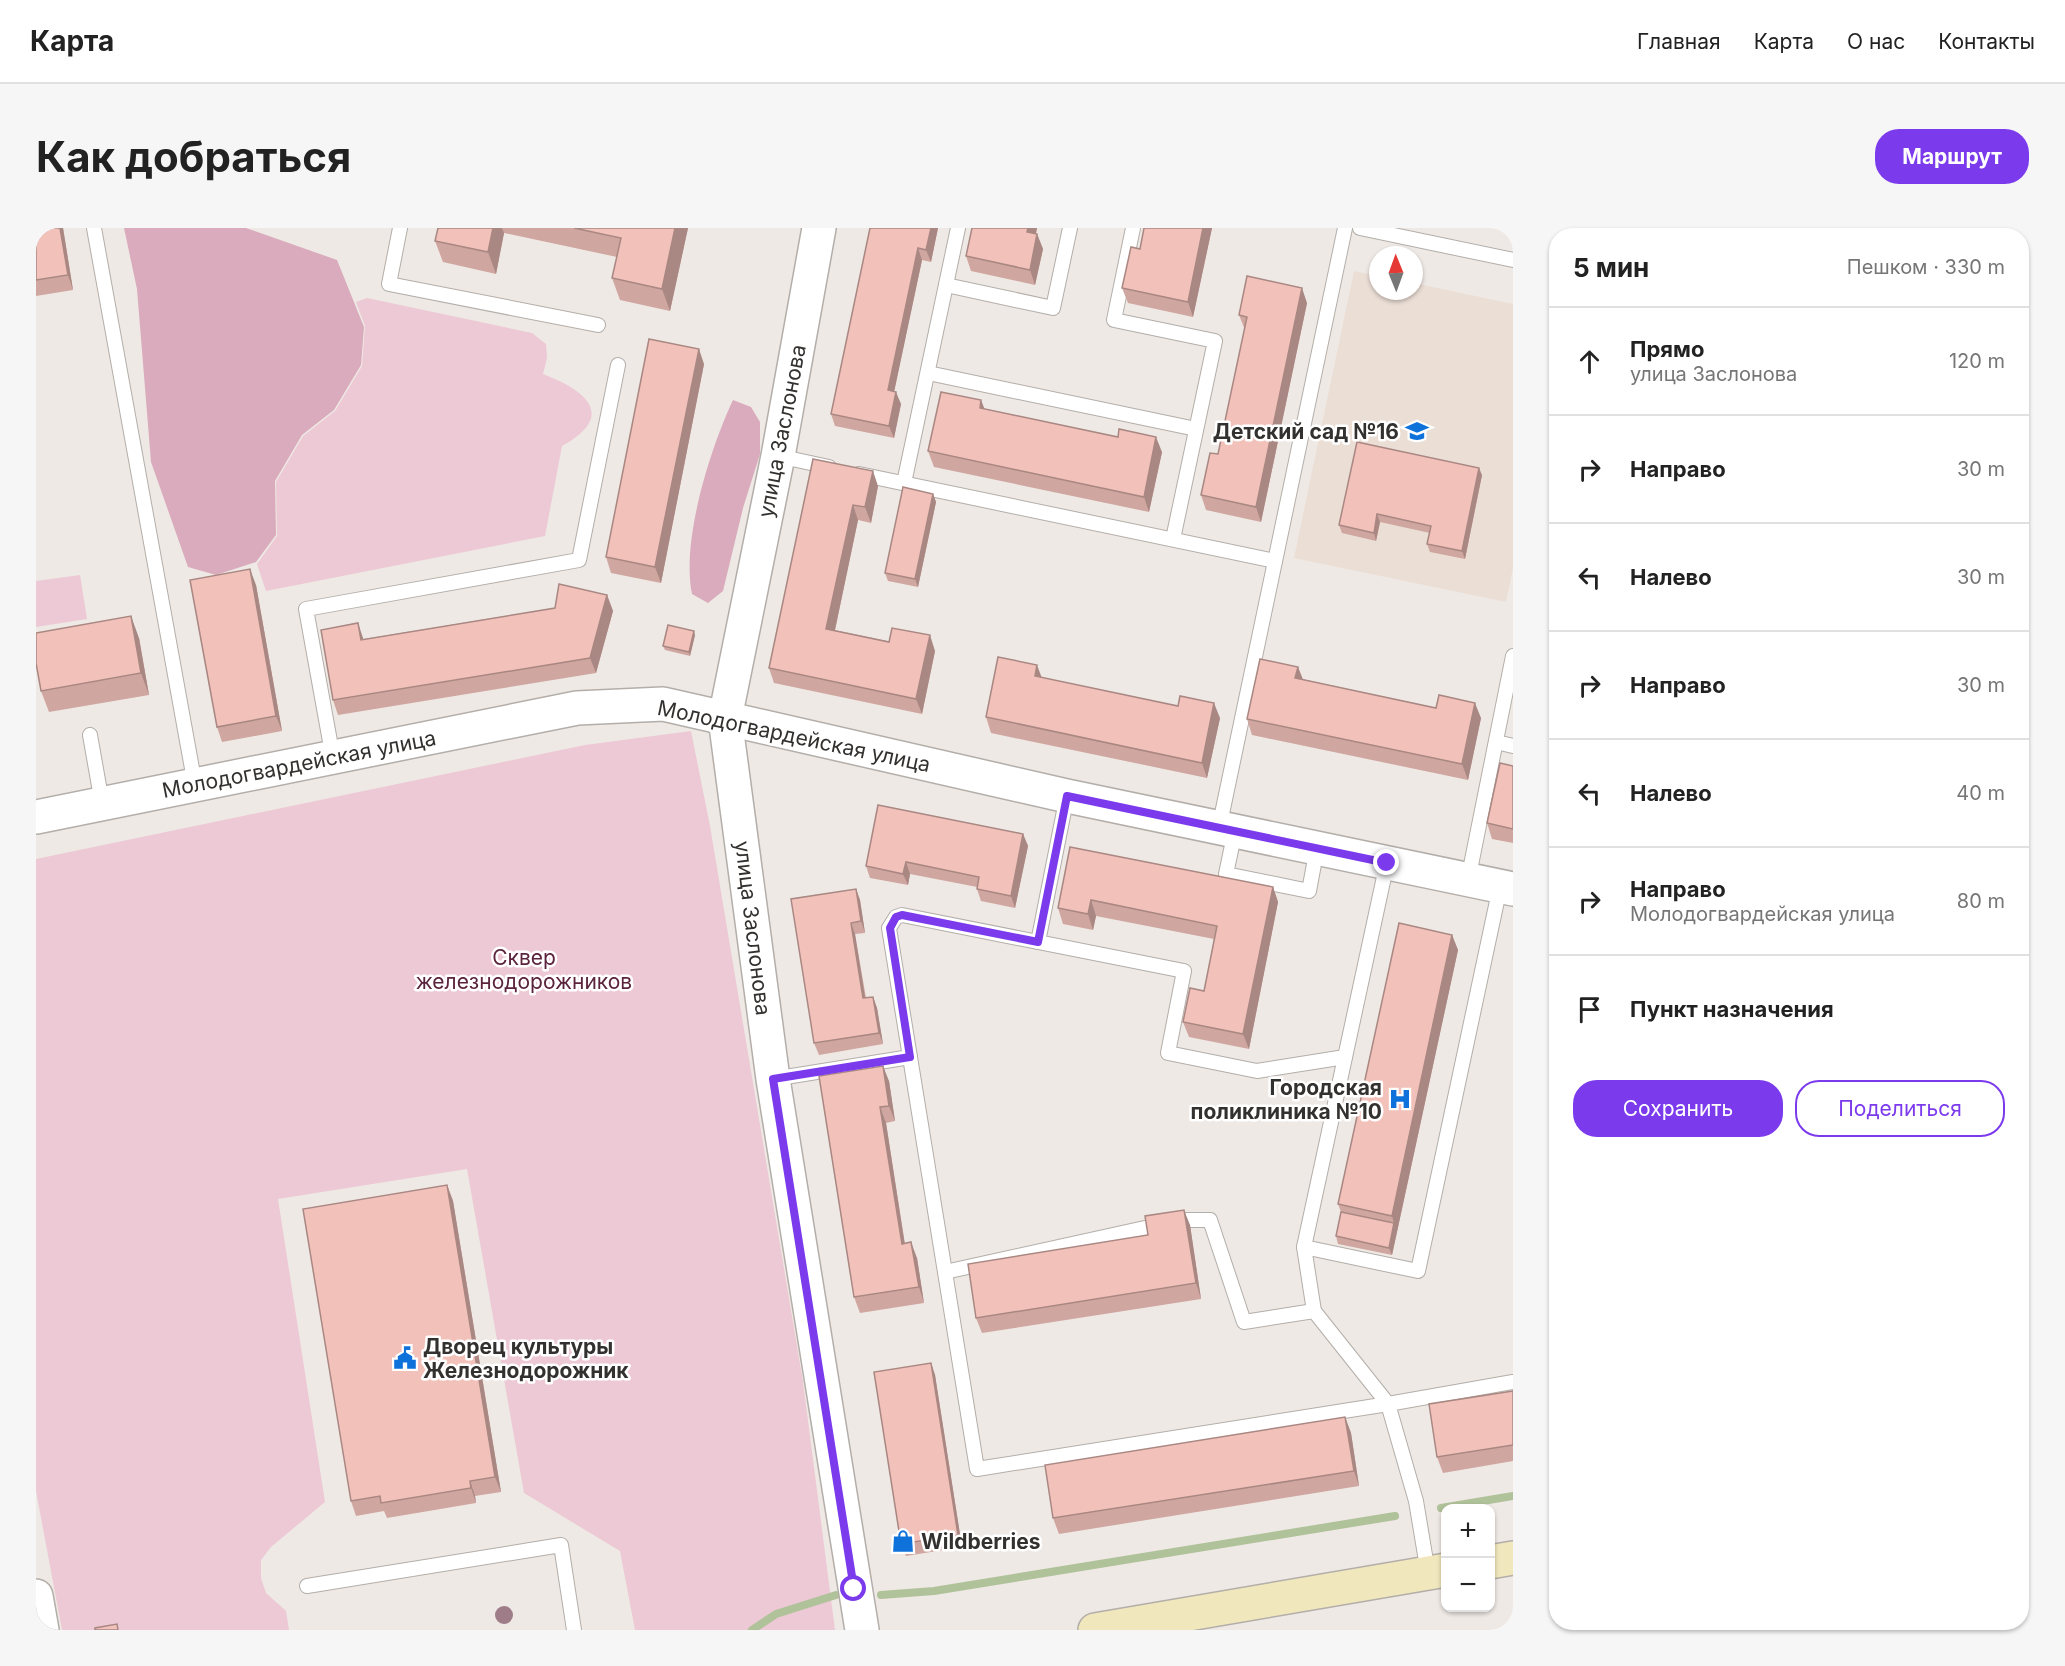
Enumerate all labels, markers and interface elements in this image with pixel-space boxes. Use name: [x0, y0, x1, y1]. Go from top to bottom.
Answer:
text: Карта: [30, 24, 114, 58]
text: Главная: [1637, 29, 1721, 54]
text: Карта: [1754, 29, 1814, 54]
text: О нас: [1847, 29, 1905, 54]
text: Контакты: [1938, 29, 2035, 54]
button: Маршрут: [1875, 129, 2029, 184]
text: Как добраться: [36, 131, 351, 182]
north arrow: [1369, 246, 1423, 300]
text: 5 мин: [1573, 252, 1649, 283]
text: Пешком · 330 m: [1847, 255, 2005, 279]
text: Прямо: [1630, 336, 1704, 362]
street label: улица Заслонова: [753, 342, 811, 520]
icon: ahead: [1573, 345, 1606, 378]
text: 120 m: [1949, 349, 2005, 373]
text: улица Заслонова: [1630, 362, 1797, 386]
school or university icon: Детский сад №16: [1404, 418, 1430, 444]
place label: Детский сад №16: [1213, 419, 1399, 444]
icon: right: [1573, 453, 1606, 486]
text: Направо: [1630, 456, 1726, 482]
text: 30 m: [1957, 457, 2005, 481]
icon: left: [1573, 561, 1606, 594]
text: Налево: [1630, 564, 1712, 590]
text: 30 m: [1957, 565, 2005, 589]
icon: right: [1573, 669, 1606, 702]
text: Направо: [1630, 672, 1726, 698]
text: 30 m: [1957, 673, 2005, 697]
street label: Молодогвардейская улица: [655, 695, 933, 777]
street label: Молодогвардейская улица: [160, 725, 438, 803]
icon: left: [1573, 777, 1606, 810]
text: Налево: [1630, 780, 1712, 806]
text: 40 m: [1956, 781, 2005, 805]
street label: улица Заслонова: [730, 839, 776, 1017]
route end: [1373, 849, 1399, 875]
text: Направо: [1630, 876, 1726, 902]
icon: right: [1573, 885, 1606, 918]
text: 80 m: [1957, 889, 2005, 913]
text: Молодогвардейская улица: [1630, 902, 1895, 926]
park label: Сквер железнодорожников: [416, 945, 632, 994]
icon: arrive: [1573, 993, 1606, 1026]
text: Пункт назначения: [1630, 996, 1834, 1022]
place label: Городская поликлиника №10: [1191, 1075, 1382, 1124]
button: Сохранить: [1573, 1080, 1783, 1137]
button: Поделиться: [1795, 1080, 2005, 1137]
hospital icon: Городская поликлиника №10: [1387, 1086, 1413, 1112]
place label: Дворец культуры Железнодорожник: [423, 1334, 629, 1383]
public building icon: Дворец культуры Железнодорожник: [392, 1345, 418, 1371]
map controls: [1441, 1504, 1495, 1612]
button: +: [1441, 1504, 1495, 1558]
shop icon: Wildberries: [890, 1528, 916, 1554]
place label: Wildberries: [921, 1529, 1041, 1554]
button: −: [1441, 1558, 1495, 1612]
route start: [840, 1575, 866, 1601]

